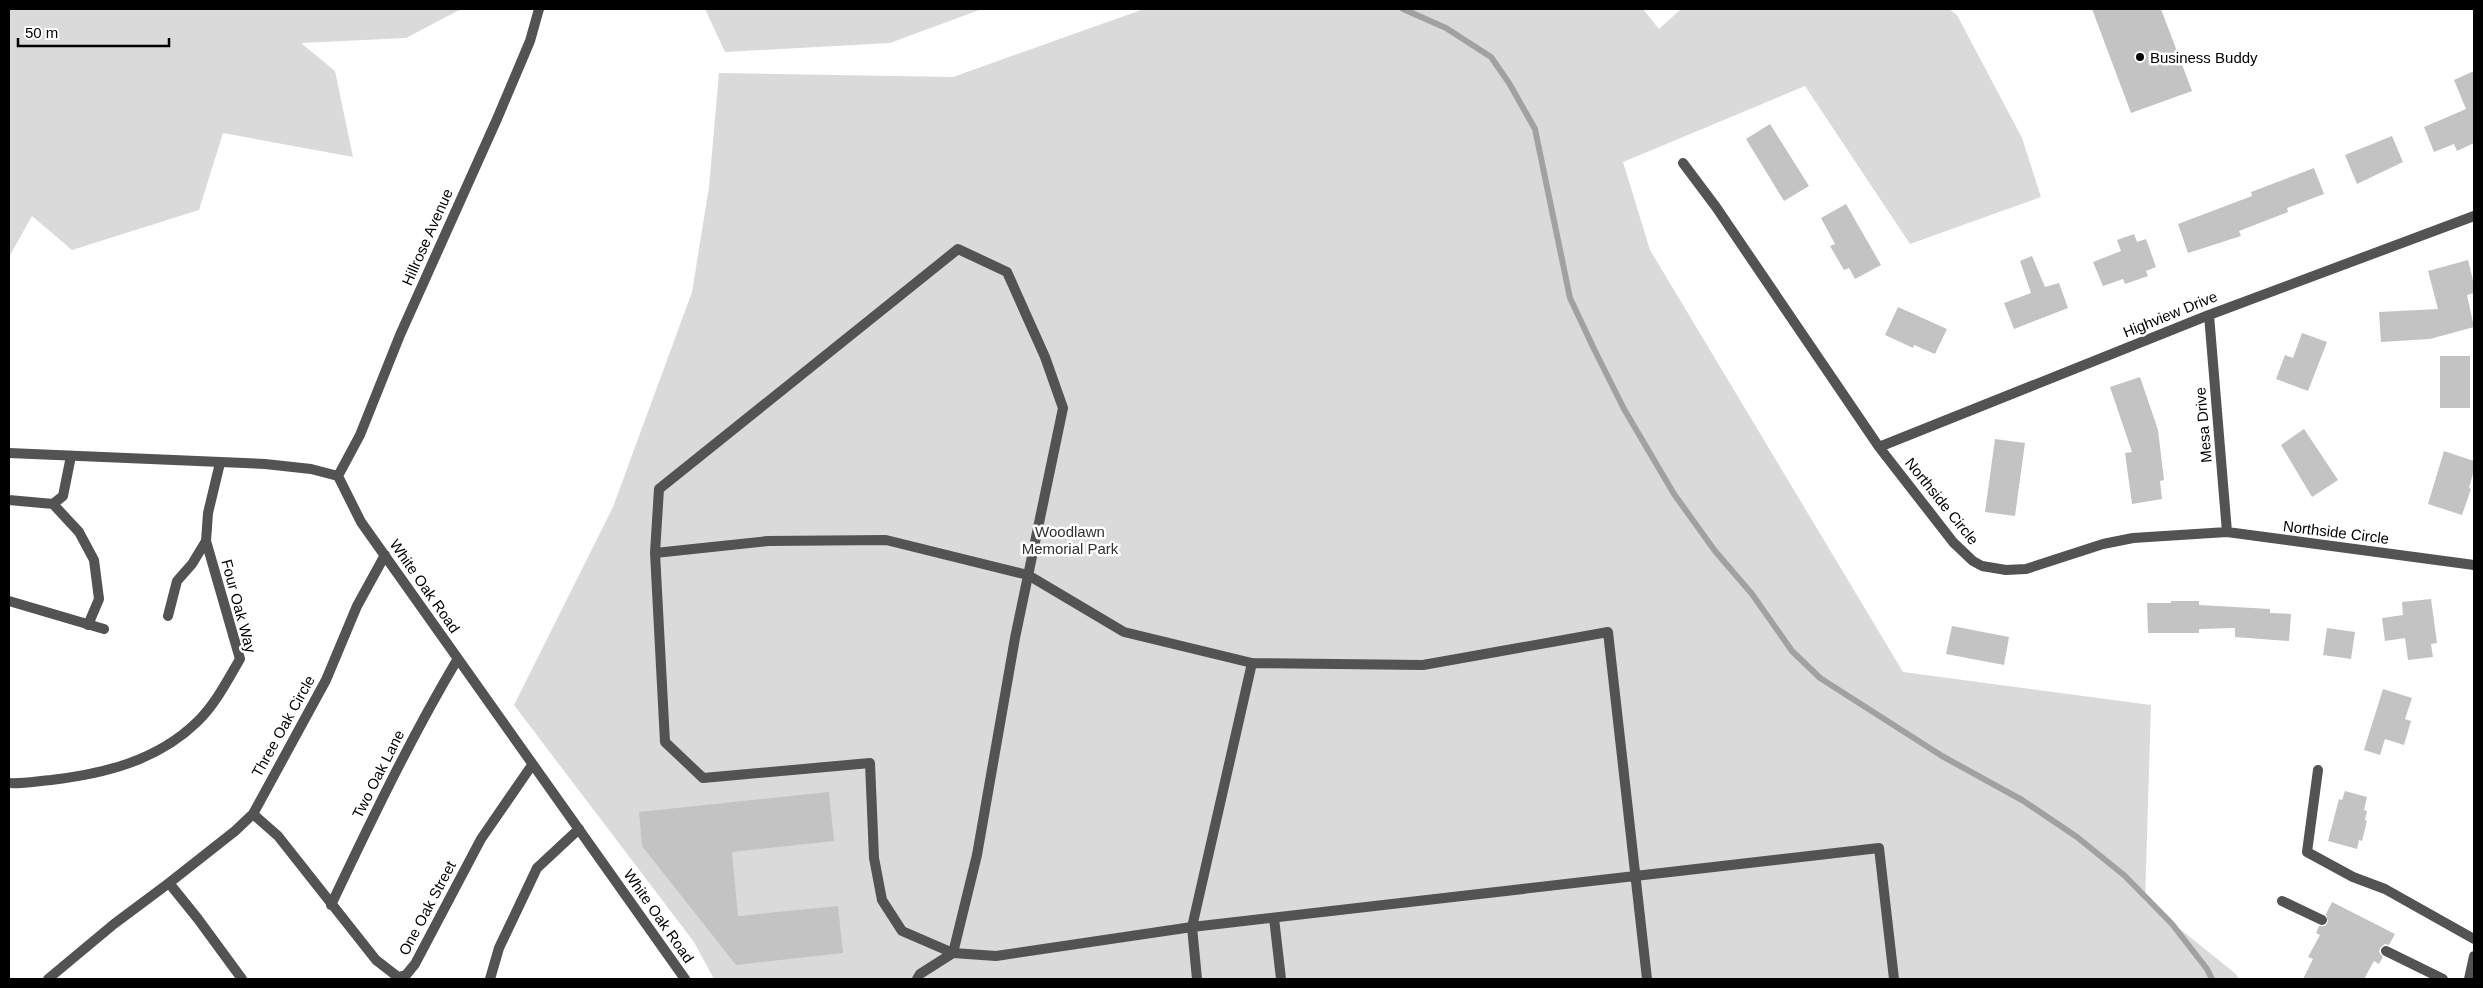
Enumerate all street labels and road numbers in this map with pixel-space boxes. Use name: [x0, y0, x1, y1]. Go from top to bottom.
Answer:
street label: Hillrose Avenue: [398, 186, 456, 288]
street label: Highview Drive: [2120, 287, 2220, 341]
street label: Mesa Drive: [2191, 386, 2215, 464]
street label: Northside Circle: [1902, 454, 1982, 548]
street label: Northside Circle: [2282, 517, 2390, 547]
street label: White Oak Road: [386, 536, 464, 636]
street label: Four Oak Way: [218, 557, 260, 655]
street label: Three Oak Circle: [248, 672, 318, 780]
street label: Two Oak Lane: [348, 727, 408, 821]
street label: One Oak Street: [395, 857, 459, 958]
street label: White Oak Road: [620, 866, 698, 966]

